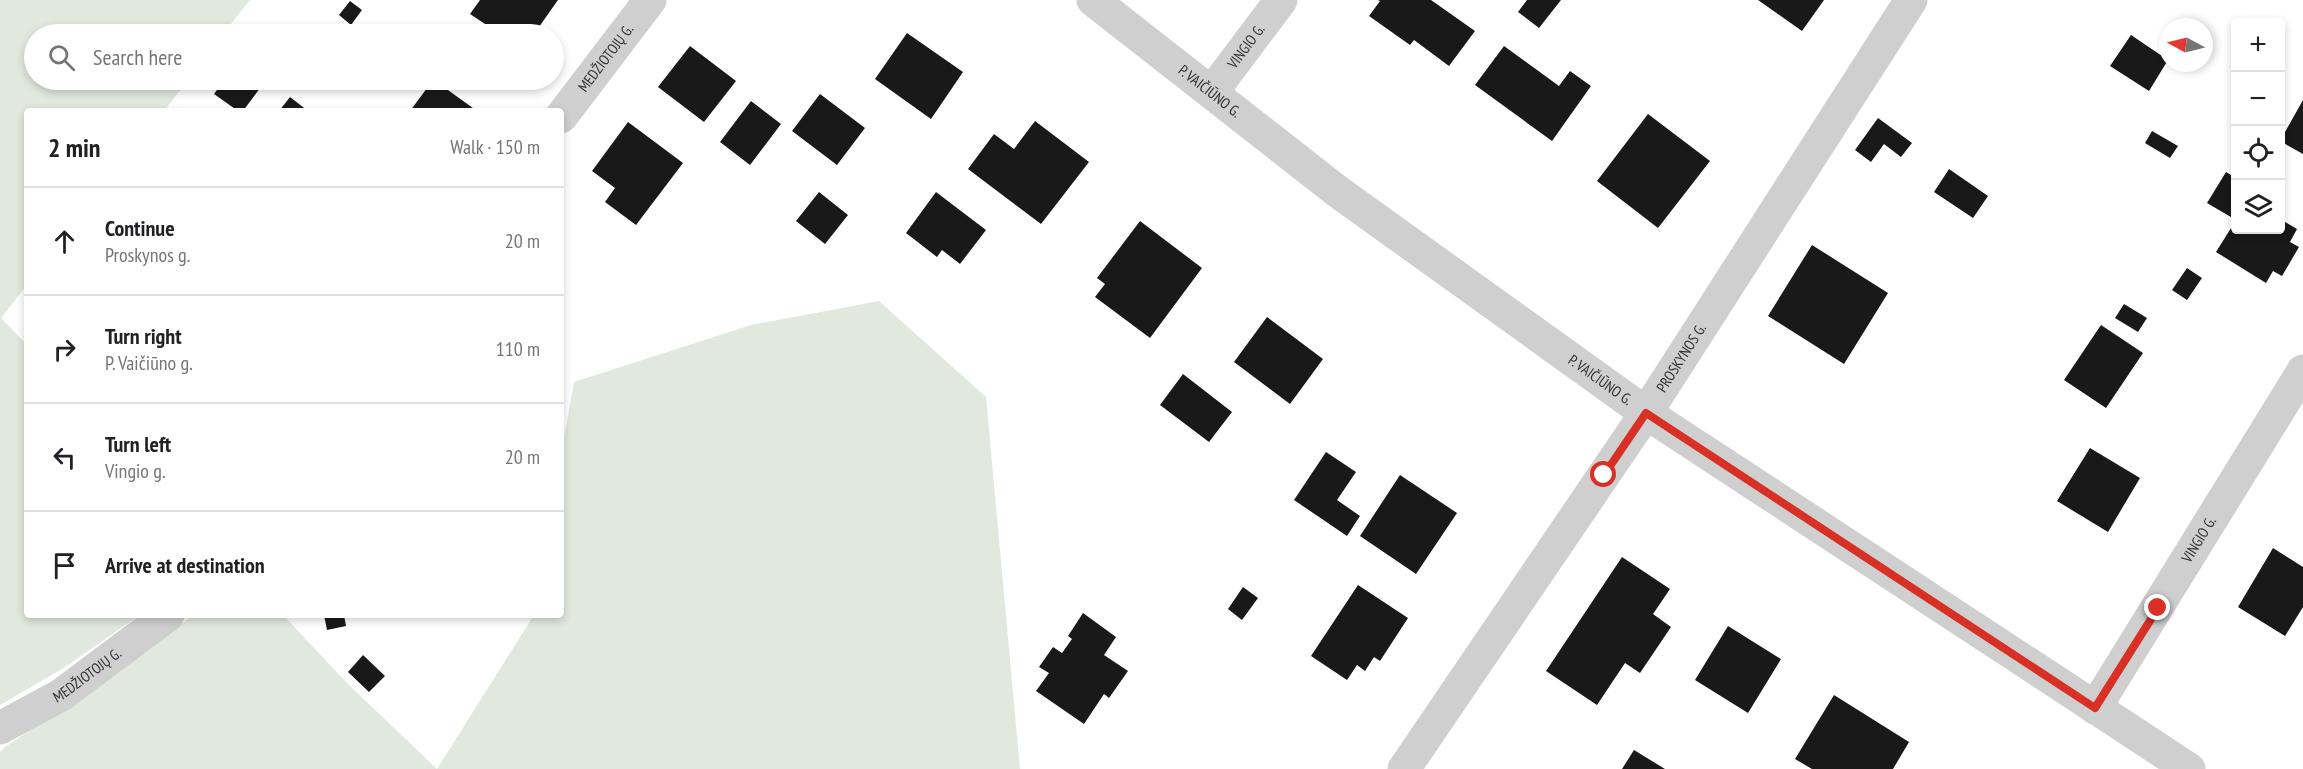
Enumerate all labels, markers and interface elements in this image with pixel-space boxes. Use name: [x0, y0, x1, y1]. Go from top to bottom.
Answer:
north arrow: [2159, 18, 2213, 72]
map controls: [2231, 18, 2285, 234]
button: +: [2231, 18, 2285, 72]
street label: MEDŽIOTOJŲ G.: [574, 20, 637, 96]
street label: VINGIO G.: [1222, 20, 1269, 73]
search box: [24, 24, 564, 90]
icon: search: [45, 41, 78, 74]
text: Search here: [93, 43, 182, 71]
street label: P. VAIČIŪNO G.: [1175, 60, 1245, 121]
button: −: [2231, 72, 2285, 126]
button: locate: [2231, 126, 2285, 180]
text: 2 min: [48, 131, 101, 164]
text: Walk · 150 m: [450, 134, 540, 160]
button: layers: [2231, 180, 2285, 234]
text: Continue: [105, 214, 175, 242]
icon: ahead: [48, 225, 81, 258]
text: 20 m: [505, 228, 540, 254]
text: Proskynos g.: [105, 242, 190, 268]
street label: PROSKYNOS G.: [1652, 319, 1710, 396]
text: Turn right: [105, 322, 182, 350]
icon: right: [48, 333, 81, 366]
text: 110 m: [496, 336, 540, 362]
text: P. Vaičiūno g.: [105, 350, 193, 376]
street label: P. VAIČIŪNO G.: [1565, 350, 1637, 409]
text: Turn left: [105, 430, 171, 458]
icon: left: [48, 441, 81, 474]
text: 20 m: [505, 444, 540, 470]
text: Vingio g.: [105, 458, 165, 484]
route start: [1590, 461, 1616, 487]
street label: VINGIO G.: [2177, 512, 2220, 567]
icon: arrive: [48, 549, 81, 582]
text: Arrive at destination: [105, 551, 265, 579]
route end: [2144, 594, 2170, 620]
street label: MEDŽIOTOJŲ G.: [50, 643, 125, 707]

